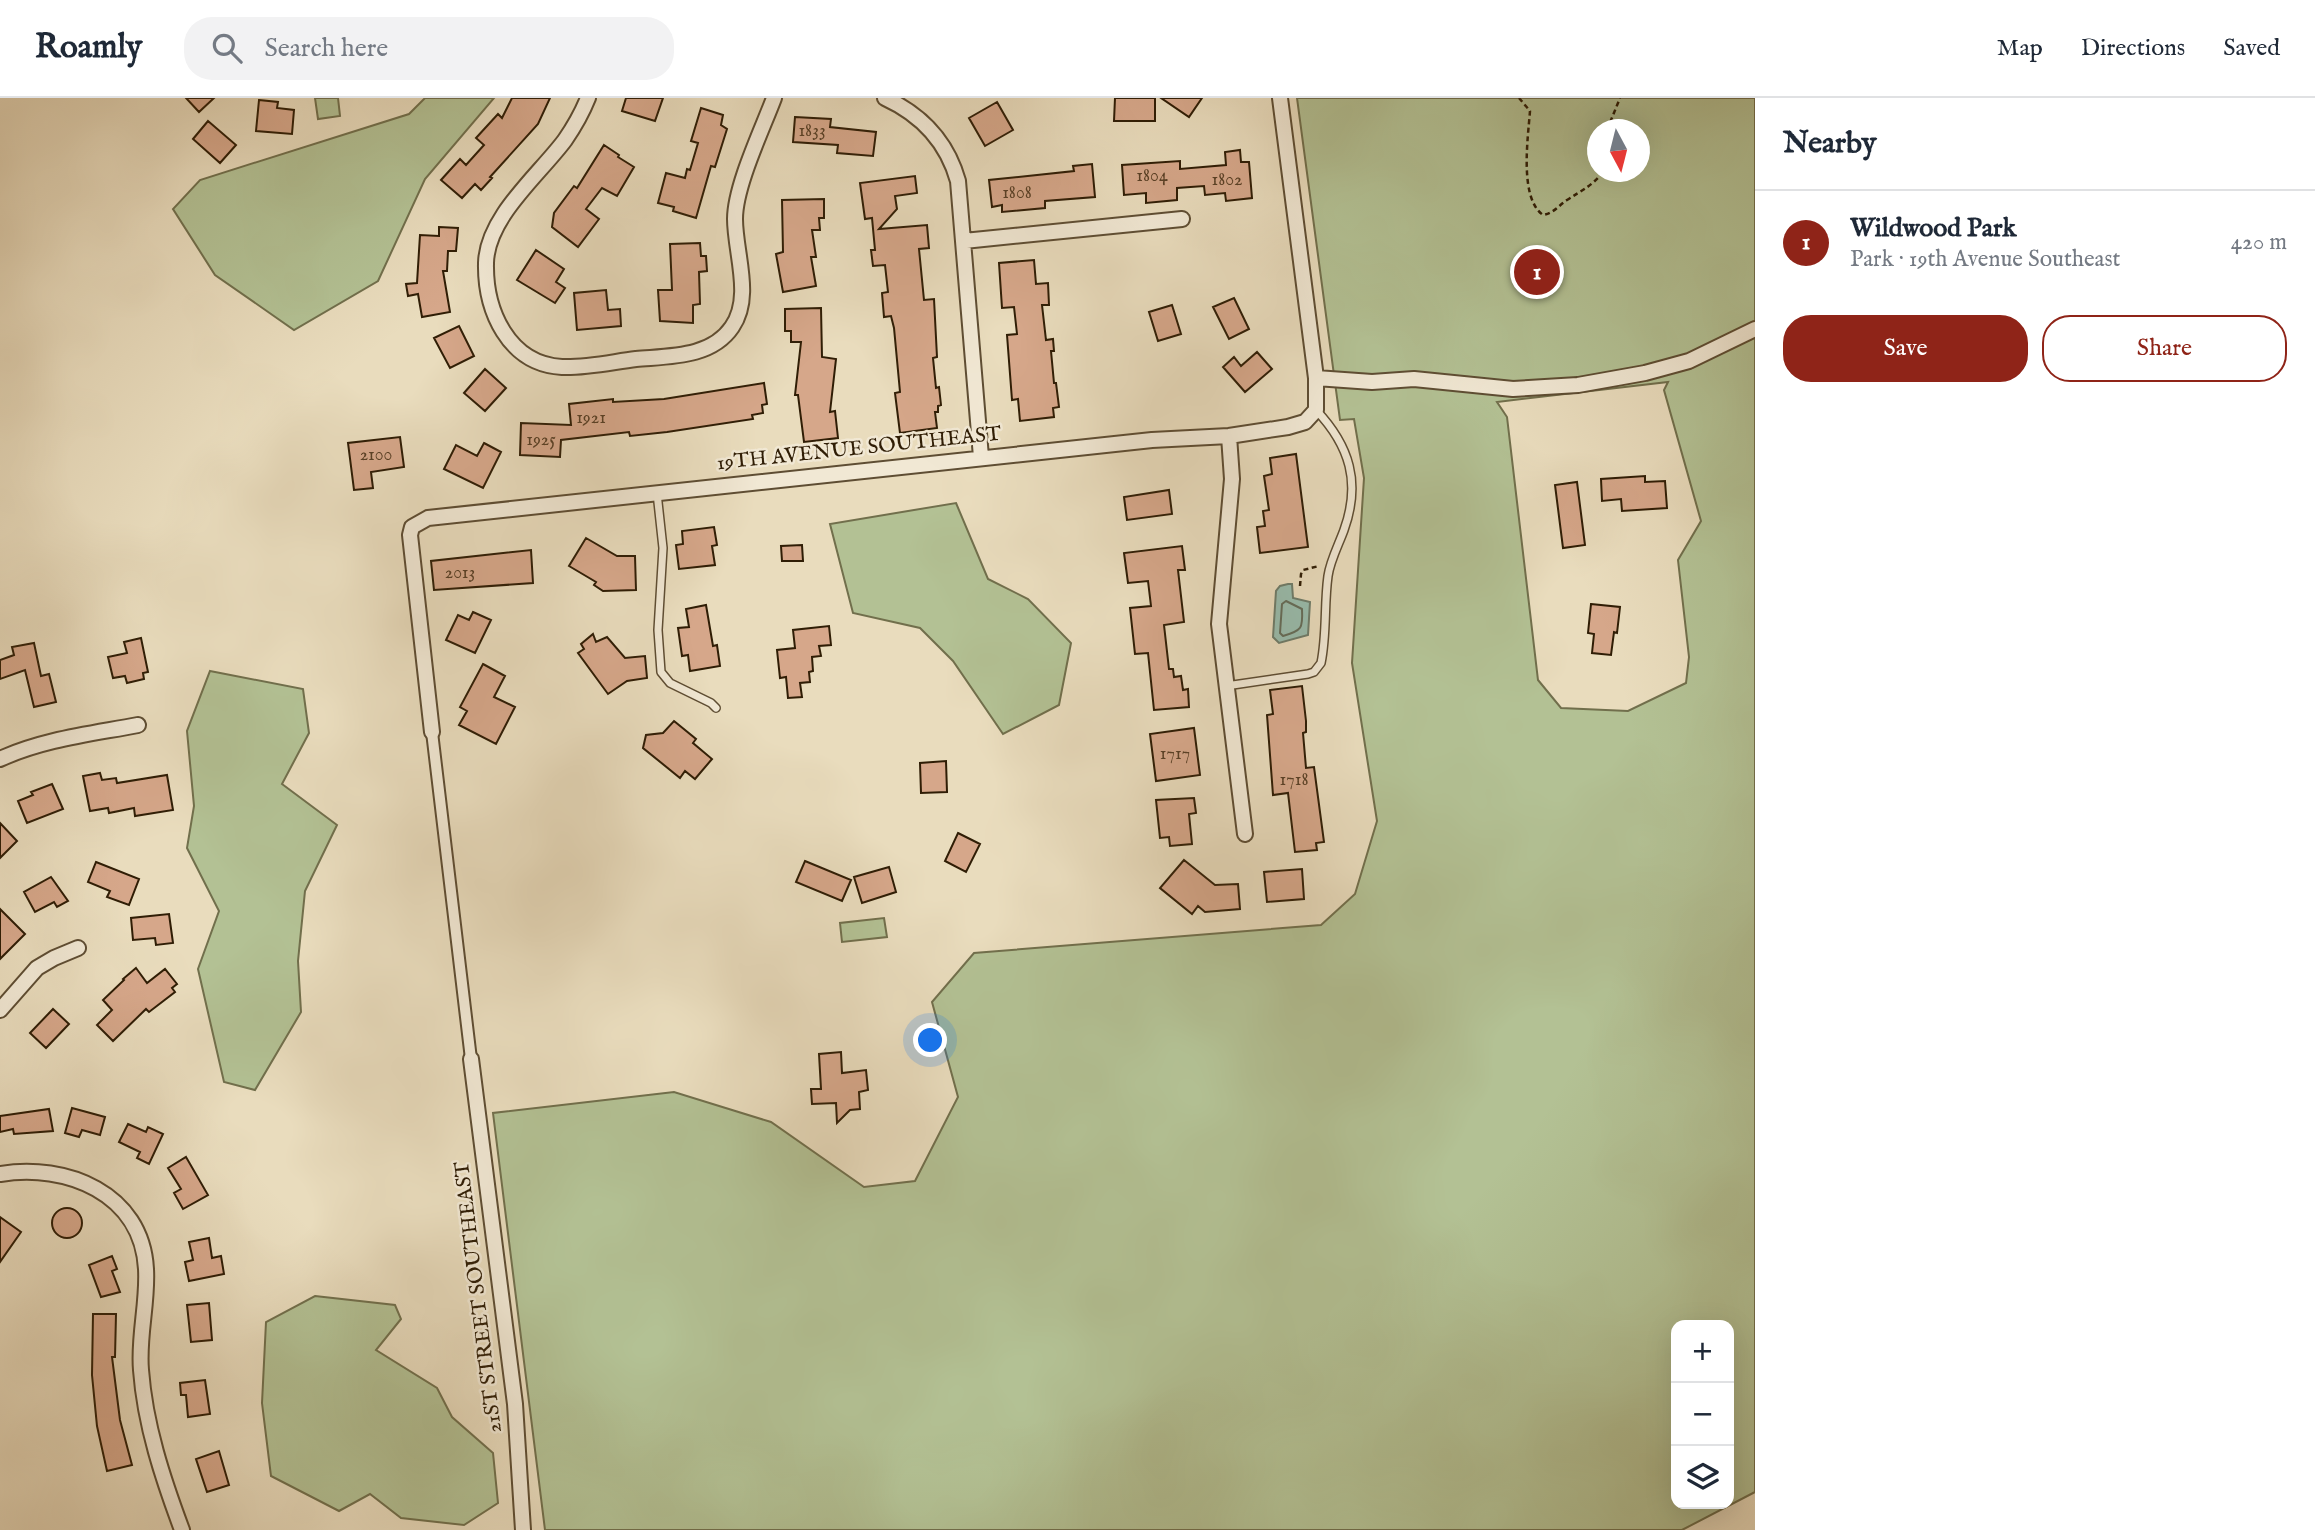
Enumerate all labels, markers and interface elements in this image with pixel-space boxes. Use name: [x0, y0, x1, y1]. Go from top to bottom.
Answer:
search box: [184, 17, 674, 80]
text: Roamly: [35, 27, 142, 69]
icon: search: [208, 29, 246, 67]
text: Search here: [264, 32, 388, 65]
text: Map: [1997, 33, 2043, 64]
text: Directions: [2081, 33, 2185, 64]
text: Saved: [2223, 33, 2280, 64]
north arrow: [1587, 119, 1650, 182]
house number: 1833: [798, 120, 826, 143]
text: Nearby: [1783, 125, 1876, 163]
house number: 1804: [1136, 165, 1168, 188]
house number: 1802: [1211, 169, 1243, 192]
house number: 1808: [1002, 182, 1032, 205]
text: Wildwood Park: [1850, 212, 2016, 245]
text: 1: [1802, 228, 1810, 257]
text: 420 m: [2231, 228, 2287, 257]
text: Park · 19th Avenue Southeast: [1850, 245, 2121, 274]
pin: 1: [1514, 246, 1560, 298]
button: Save: [1783, 315, 2028, 382]
button: Share: [2042, 315, 2287, 382]
house number: 1921: [576, 407, 606, 430]
street label: 19TH AVENUE SOUTHEAST: [716, 421, 1003, 477]
house number: 1925: [526, 429, 556, 452]
house number: 2100: [360, 444, 392, 467]
house number: 2013: [445, 562, 475, 585]
house number: 1717: [1160, 743, 1190, 766]
house number: 1718: [1280, 769, 1308, 792]
your location: [913, 1023, 947, 1057]
street label: 21ST STREET SOUTHEAST: [449, 1159, 509, 1434]
map controls: [1671, 1320, 1734, 1509]
button: +: [1671, 1320, 1734, 1383]
button: −: [1671, 1383, 1734, 1446]
button: layers: [1671, 1446, 1734, 1509]

